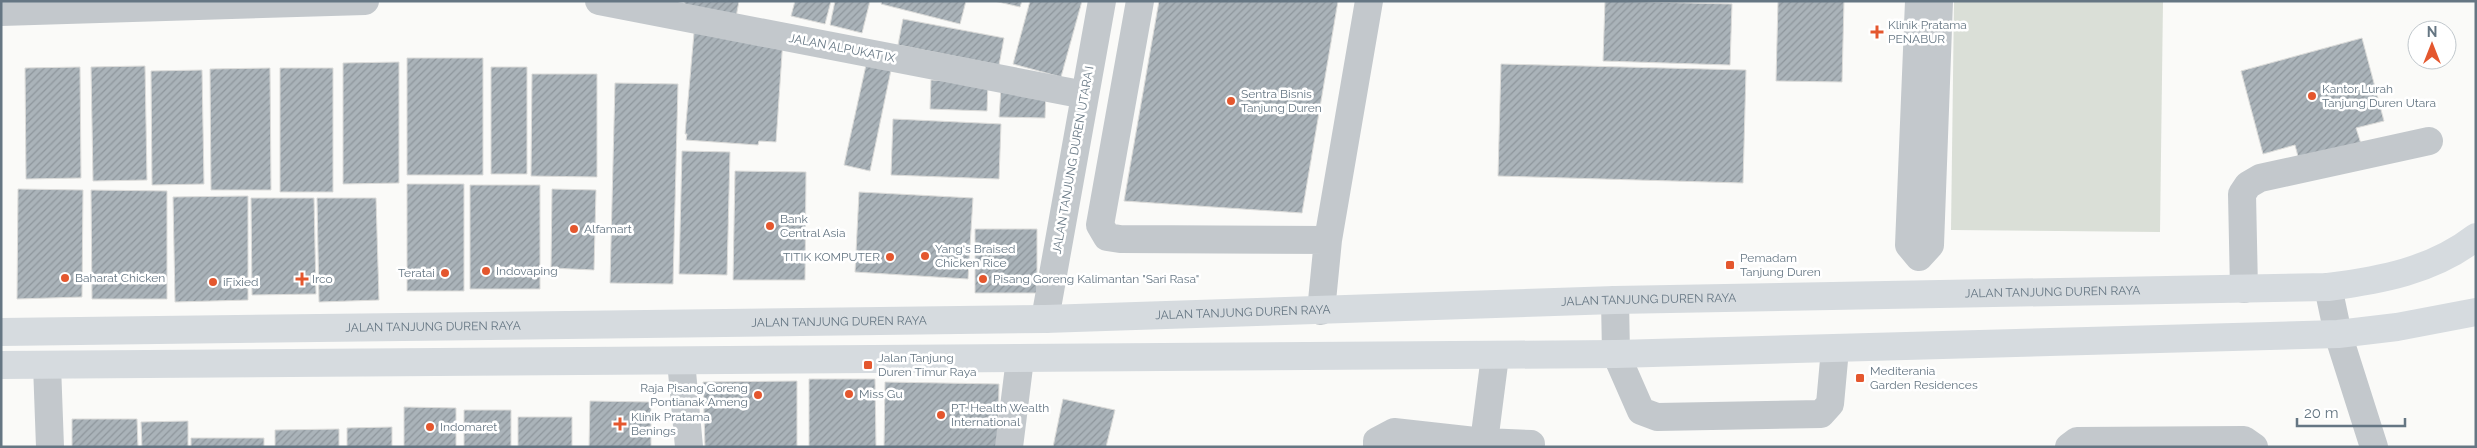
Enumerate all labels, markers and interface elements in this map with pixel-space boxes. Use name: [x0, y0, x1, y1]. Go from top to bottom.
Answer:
place label: Klinik Pratama PENABUR: [1888, 18, 1967, 46]
north arrow: [2407, 20, 2457, 70]
text: N: [2427, 24, 2437, 40]
marker: Klinik Pratama PENABUR: [1870, 25, 1884, 39]
street label: JALAN ALPUKAT IX: [788, 31, 897, 65]
street label: JALAN TANJUNG DUREN UTARA I: [1050, 65, 1096, 255]
place label: Kantor Lurah Tanjung Duren Utara: [2322, 82, 2436, 110]
place label: Sentra Bisnis Tanjung Duren: [1241, 87, 1322, 115]
marker: Kantor Lurah Tanjung Duren Utara: [2306, 90, 2318, 102]
marker: Sentra Bisnis Tanjung Duren: [1225, 95, 1237, 107]
place label: Bank Central Asia: [780, 212, 846, 240]
marker: Bank Central Asia: [764, 220, 776, 232]
place label: Alfamart: [584, 222, 632, 236]
marker: Alfamart: [568, 223, 580, 235]
place label: Yang‘s Braised Chicken Rice: [935, 242, 1015, 270]
place label: TITIK KOMPUTER: [783, 250, 880, 264]
marker: Yang‘s Braised Chicken Rice: [919, 250, 931, 262]
marker: TITIK KOMPUTER: [884, 251, 896, 263]
place label: Pemadam Tanjung Duren: [1740, 251, 1821, 279]
marker: Pemadam Tanjung Duren: [1724, 259, 1736, 271]
place label: Indovaping: [496, 264, 558, 278]
marker: Indovaping: [480, 265, 492, 277]
place label: Teratai: [398, 266, 435, 280]
marker: Teratai: [439, 267, 451, 279]
place label: Baharat Chicken: [75, 271, 165, 285]
marker: Baharat Chicken: [59, 272, 71, 284]
place label: Irco: [312, 272, 333, 286]
place label: Pisang Goreng Kalimantan "Sari Rasa": [993, 272, 1199, 286]
marker: Irco: [296, 273, 308, 285]
marker: Pisang Goreng Kalimantan "Sari Rasa": [977, 273, 989, 285]
place label: iFixied: [223, 275, 258, 289]
marker: iFixied: [207, 276, 219, 288]
street label: JALAN TANJUNG DUREN RAYA: [1965, 283, 2140, 301]
street label: JALAN TANJUNG DUREN RAYA: [1561, 291, 1737, 309]
street label: JALAN TANJUNG DUREN RAYA: [1155, 302, 1331, 322]
street label: JALAN TANJUNG DUREN RAYA: [751, 313, 927, 330]
street label: JALAN TANJUNG DUREN RAYA: [345, 319, 521, 335]
place label: Jalan Tanjung Duren Timur Raya: [878, 351, 977, 379]
marker: Jalan Tanjung Duren Timur Raya: [862, 359, 874, 371]
place label: Mediterania Garden Residences: [1870, 364, 1978, 392]
marker: Mediterania Garden Residences: [1854, 372, 1866, 384]
place label: Raja Pisang Goreng Pontianak Ameng: [640, 381, 748, 409]
place label: Miss Gu: [859, 387, 903, 401]
marker: Miss Gu: [843, 388, 855, 400]
marker: Raja Pisang Goreng Pontianak Ameng: [752, 389, 764, 401]
scale bar: [2297, 396, 2404, 428]
place label: PT. Health Wealth International: [951, 401, 1049, 429]
text: 20 m: [2304, 404, 2339, 422]
marker: PT. Health Wealth International: [935, 409, 947, 421]
place label: Klinik Pratama Benings: [631, 410, 710, 438]
marker: Klinik Pratama Benings: [613, 417, 627, 431]
place label: Indomaret: [440, 420, 497, 434]
marker: Indomaret: [424, 421, 436, 433]

